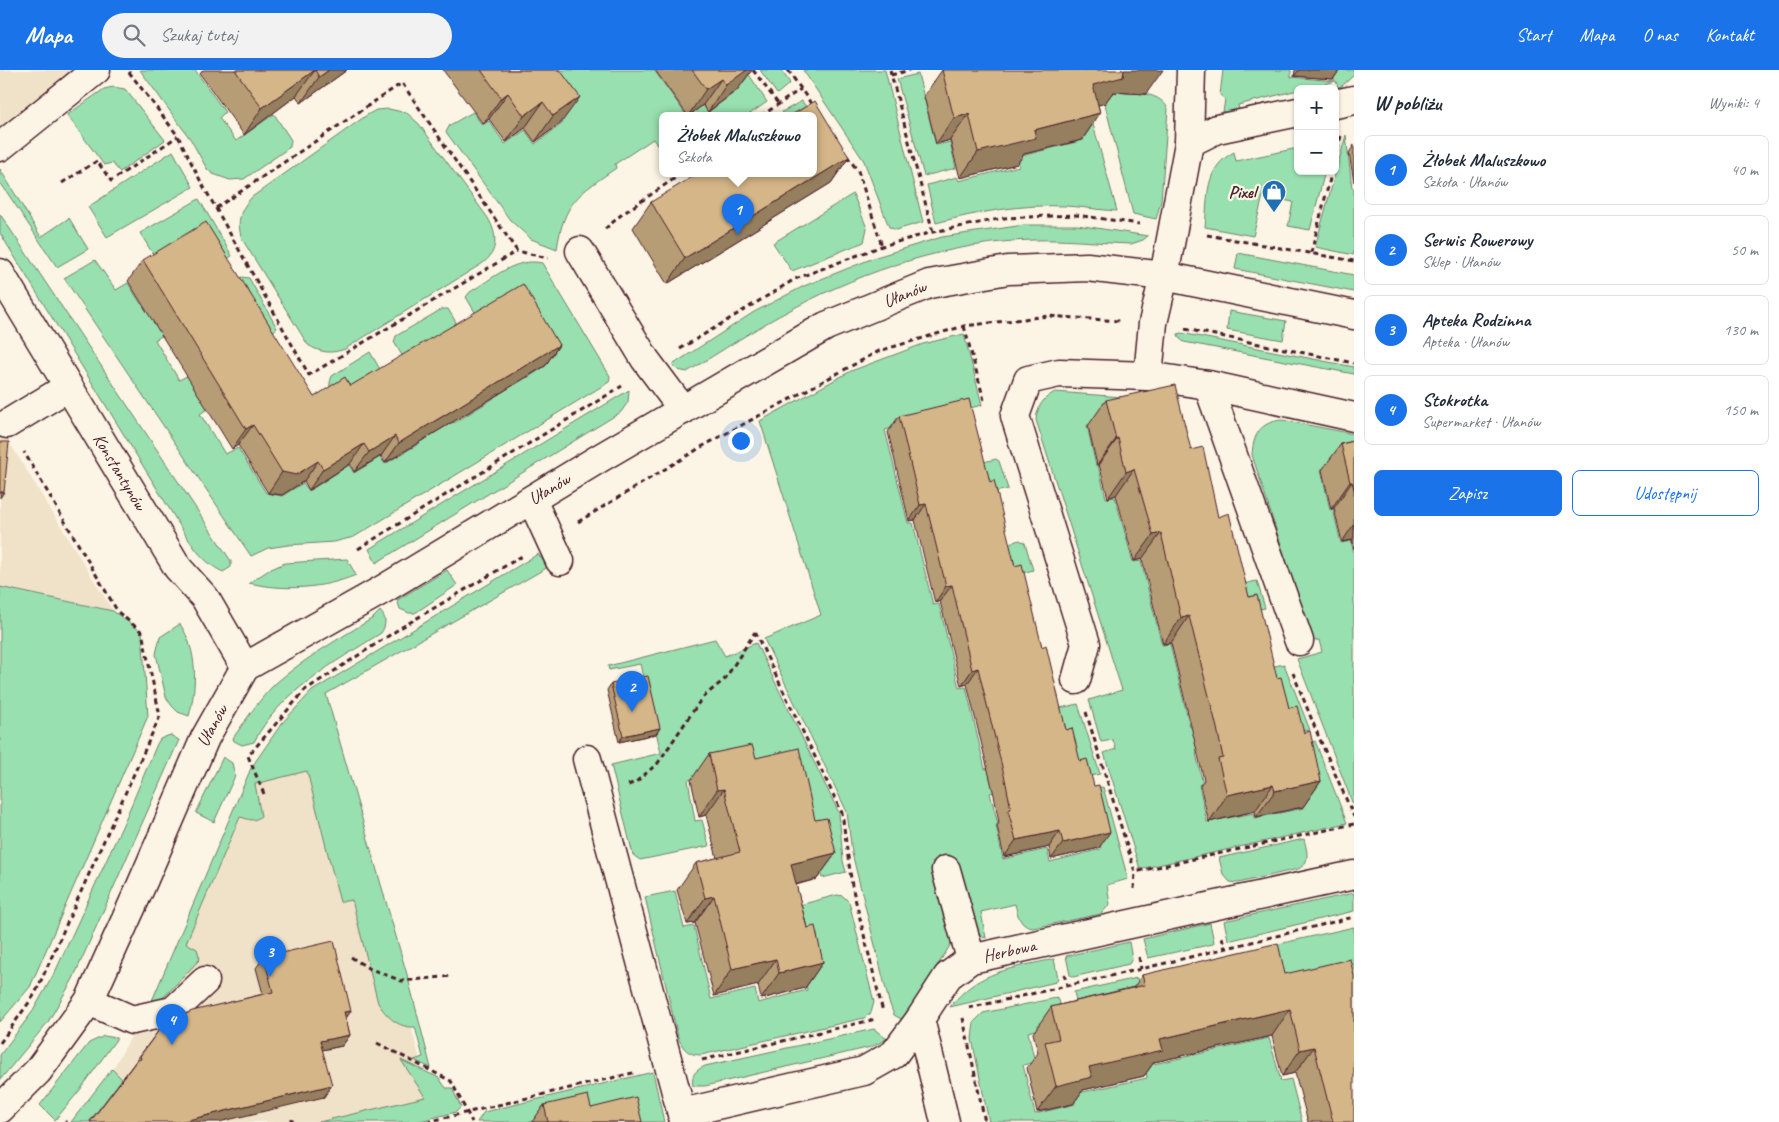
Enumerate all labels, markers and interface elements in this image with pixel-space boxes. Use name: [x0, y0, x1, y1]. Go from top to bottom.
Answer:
search box: [102, 13, 452, 58]
text: Mapa: [25, 20, 72, 50]
icon: search: [120, 21, 148, 49]
text: Szukaj tutaj: [160, 23, 238, 47]
text: Start: [1516, 24, 1552, 46]
text: Mapa: [1580, 24, 1614, 46]
text: O nas: [1642, 24, 1678, 46]
text: Kontakt: [1706, 24, 1754, 46]
map controls: [1294, 85, 1339, 175]
button: +: [1294, 85, 1339, 130]
text: W pobliżu: [1374, 90, 1441, 116]
text: Wyniki: 4: [1708, 93, 1759, 113]
popup: [659, 112, 817, 177]
text: Żłobek Maluszkowo: [676, 123, 800, 147]
button: −: [1294, 130, 1339, 175]
text: Szkoła: [676, 147, 712, 167]
text: Żłobek Maluszkowo: [1422, 148, 1545, 172]
text: 1: [1387, 160, 1395, 180]
text: 40 m: [1731, 160, 1758, 180]
text: Szkoła · Ułanów: [1422, 172, 1507, 192]
shop icon: Pixel: [1261, 179, 1287, 213]
place label: Pixel: [1228, 181, 1260, 203]
pin: 1: [722, 194, 754, 235]
text: Serwis Rowerowy: [1422, 228, 1532, 252]
text: 2: [1387, 240, 1395, 260]
text: 50 m: [1731, 240, 1758, 260]
text: Sklep · Ułanów: [1422, 252, 1500, 272]
street label: Ułanów: [880, 275, 931, 312]
text: Apteka Rodzinna: [1422, 308, 1531, 332]
text: 3: [1387, 320, 1395, 340]
text: 130 m: [1724, 320, 1758, 340]
text: Apteka · Ułanów: [1422, 332, 1509, 352]
text: Stokrotka: [1422, 388, 1487, 412]
text: 4: [1387, 400, 1395, 420]
text: 150 m: [1724, 400, 1758, 420]
text: Supermarket · Ułanów: [1422, 412, 1540, 432]
your location: [728, 428, 754, 454]
street label: Konstantynów: [88, 429, 152, 516]
street label: Ułanów: [525, 467, 575, 510]
button: Zapisz: [1374, 470, 1562, 516]
button: Udostępnij: [1572, 470, 1759, 516]
pin: 2: [616, 671, 648, 712]
street label: Ułanów: [192, 699, 233, 750]
street label: Herbowa: [981, 934, 1039, 967]
pin: 3: [254, 936, 286, 977]
pin: 4: [156, 1004, 188, 1045]

